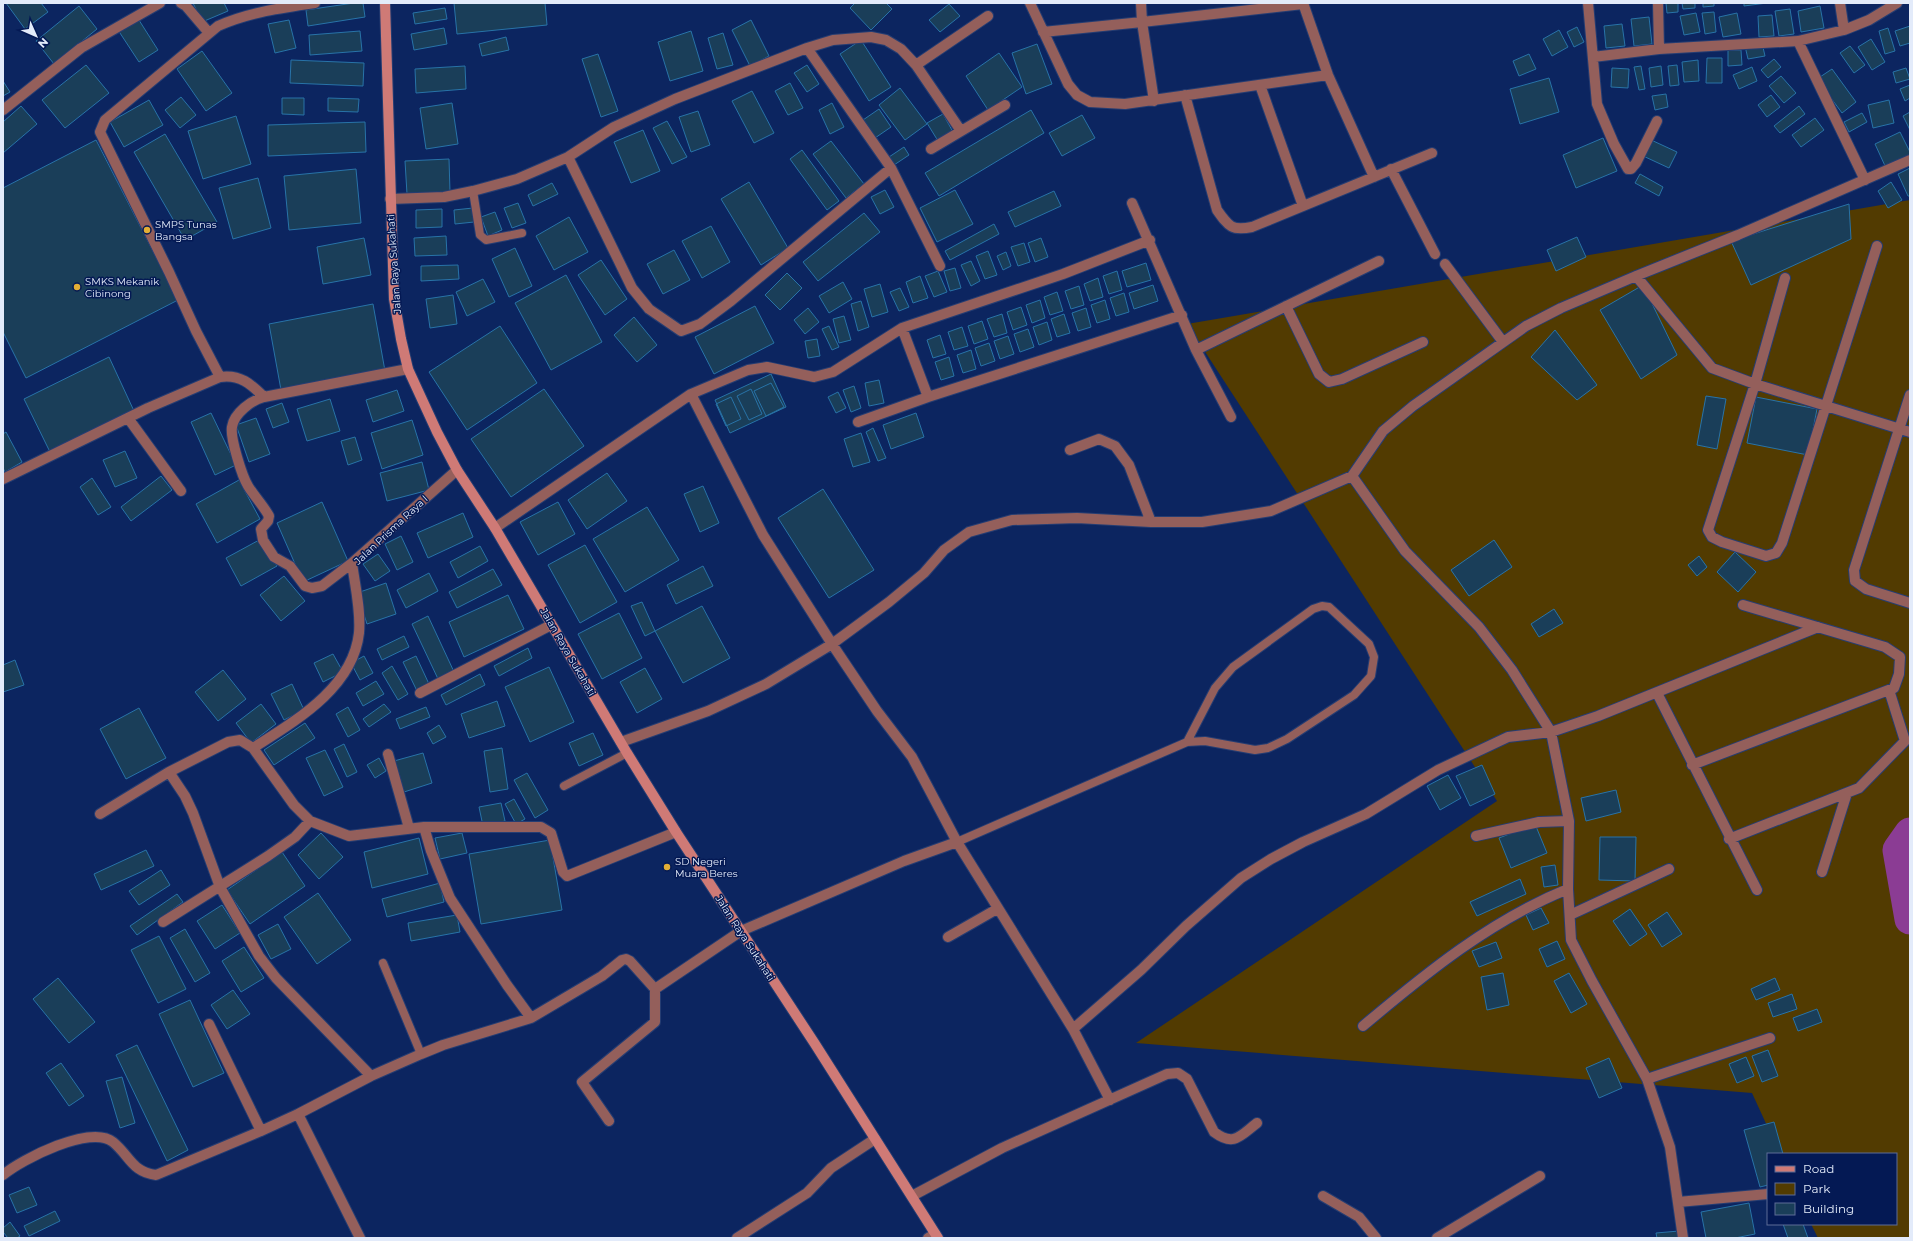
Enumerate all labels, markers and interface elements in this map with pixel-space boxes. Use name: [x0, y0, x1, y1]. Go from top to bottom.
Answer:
north arrow: [16, 16, 56, 56]
text: N: [35, 35, 51, 51]
street label: Jalan Raya Sukahati: [384, 214, 404, 315]
place label: SMPS Tunas Bangsa: [155, 218, 217, 243]
marker: SMPS Tunas Bangsa: [142, 225, 152, 235]
place label: SMKS Mekanik Cibinong: [85, 275, 159, 300]
marker: SMKS Mekanik Cibinong: [72, 282, 82, 292]
street label: Jalan Prisma Raya I: [351, 492, 431, 568]
street label: Jalan Raya Sukahati: [537, 605, 599, 698]
place label: SD Negeri Muara Beres: [675, 855, 738, 880]
marker: SD Negeri Muara Beres: [662, 862, 672, 872]
street label: Jalan Raya Sukahati: [712, 892, 778, 983]
legend: [1767, 1153, 1897, 1225]
text: Road: [1803, 1161, 1834, 1176]
text: Park: [1803, 1181, 1831, 1196]
text: Building: [1803, 1201, 1854, 1216]

